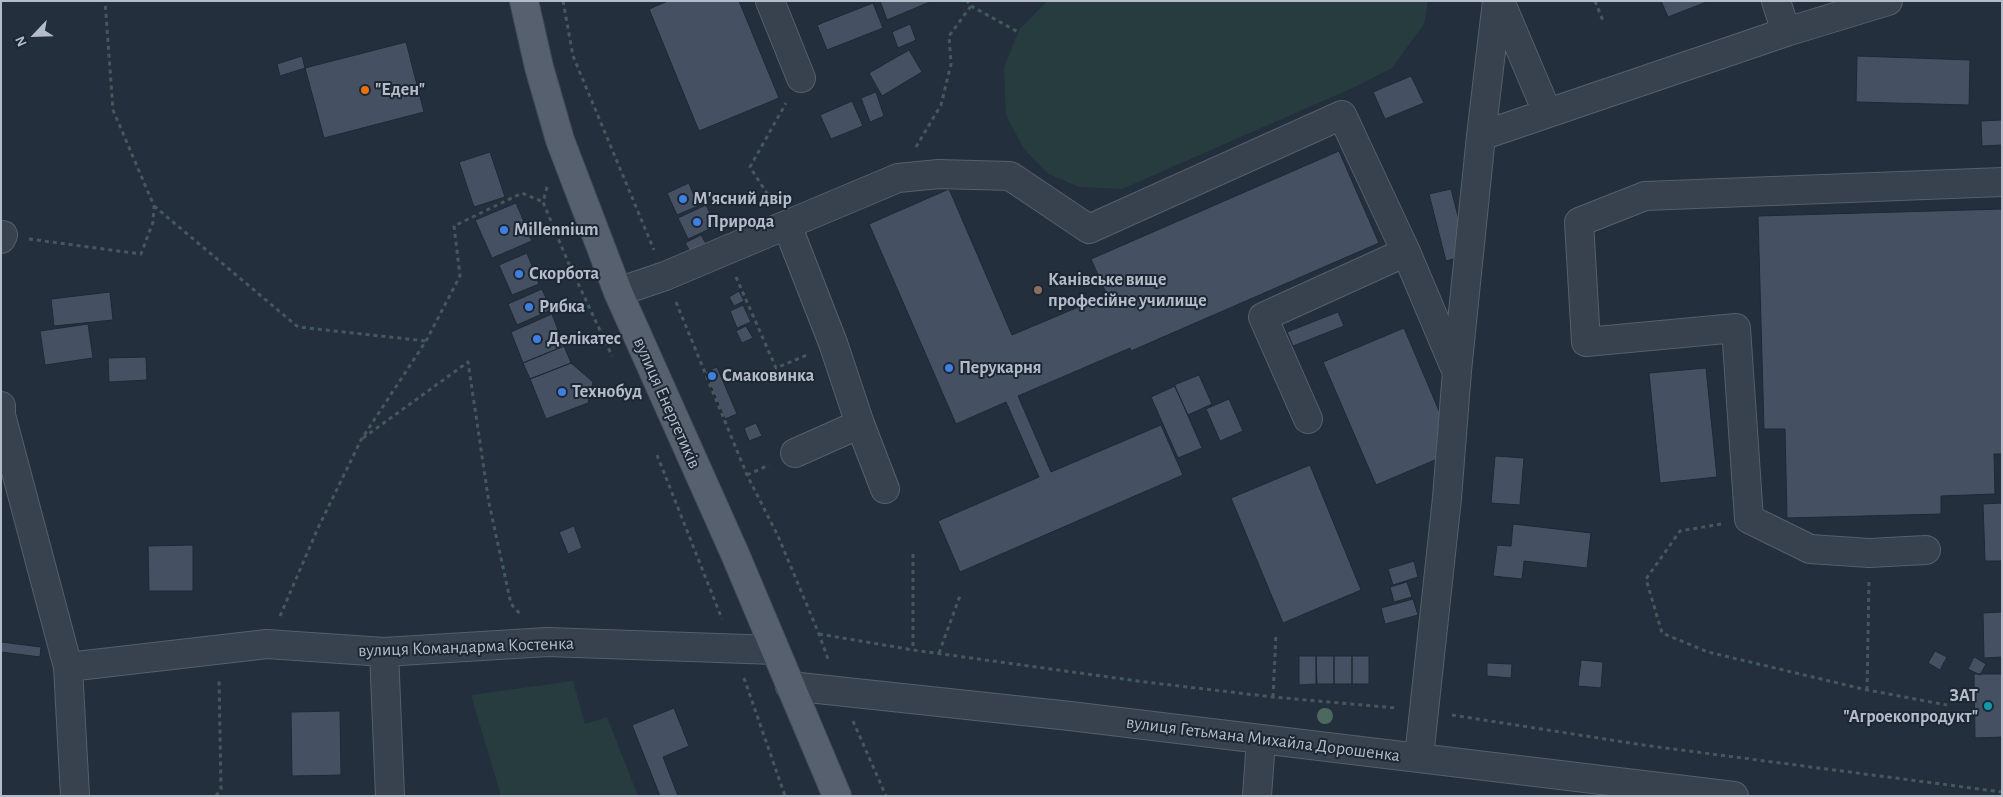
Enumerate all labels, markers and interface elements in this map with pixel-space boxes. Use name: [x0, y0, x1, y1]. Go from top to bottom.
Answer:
north arrow: [10, 10, 60, 60]
text: N: [13, 34, 30, 48]
place label: "Еден": [375, 79, 425, 101]
marker: "Еден": [359, 84, 371, 96]
place label: М'ясний двір: [693, 188, 792, 210]
marker: М'ясний двір: [677, 193, 689, 205]
place label: Природа: [707, 211, 774, 233]
marker: Природа: [691, 216, 703, 228]
place label: Millennium: [514, 219, 598, 241]
marker: Millennium: [498, 224, 510, 236]
place label: Скорбота: [529, 263, 599, 285]
marker: Скорбота: [513, 268, 525, 280]
place label: Канівське вище професійне училище: [1048, 269, 1207, 312]
marker: Канівське вище професійне училище: [1032, 284, 1044, 296]
place label: Рибка: [539, 296, 585, 318]
marker: Рибка: [523, 301, 535, 313]
place label: Делікатес: [547, 328, 621, 350]
marker: Делікатес: [531, 333, 543, 345]
street label: вулиця Енергетиків: [628, 334, 706, 472]
place label: Перукарня: [959, 357, 1042, 379]
marker: Перукарня: [943, 362, 955, 374]
place label: Смаковинка: [722, 365, 814, 387]
marker: Смаковинка: [706, 370, 718, 382]
place label: Технобуд: [572, 381, 642, 403]
marker: Технобуд: [556, 386, 568, 398]
street label: вулиця Командарма Костенка: [358, 632, 574, 662]
place label: ЗАТ "Агроекопродукт": [1843, 685, 1978, 728]
marker: ЗАТ "Агроекопродукт": [1982, 700, 1994, 712]
street label: вулиця Гетьмана Михайла Дорошенка: [1125, 711, 1401, 767]

